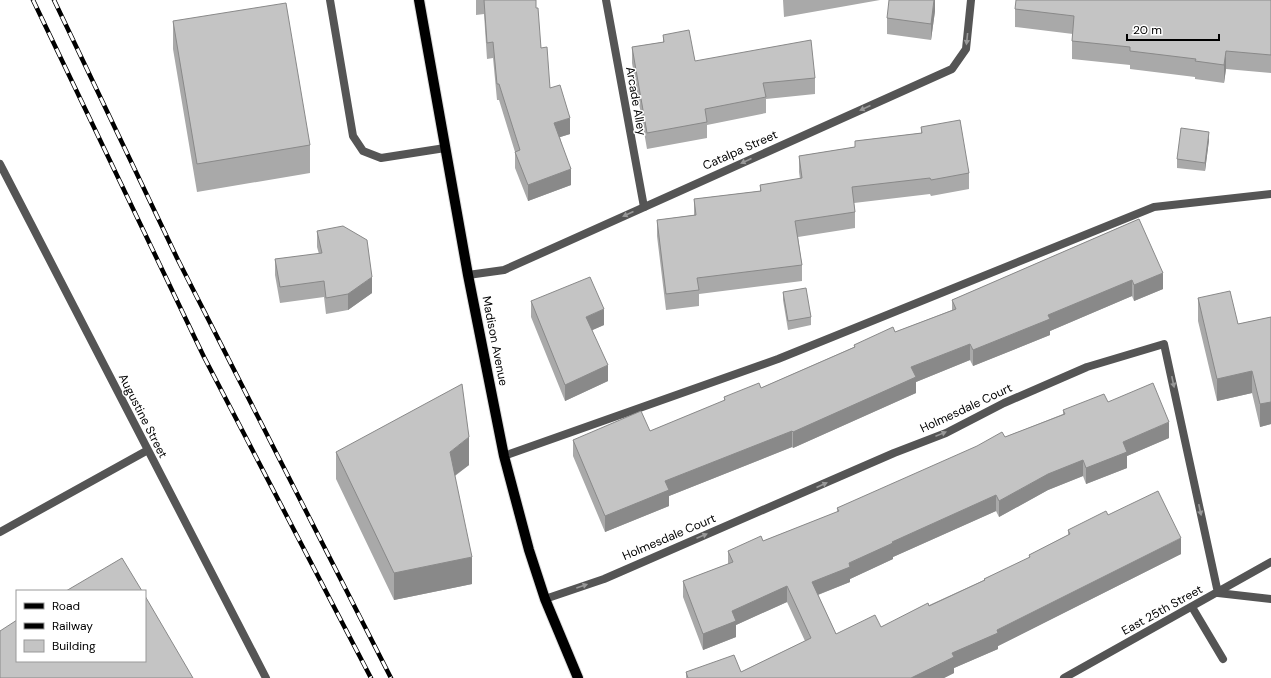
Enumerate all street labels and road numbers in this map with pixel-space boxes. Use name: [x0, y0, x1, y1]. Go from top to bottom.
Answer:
street label: Arcade Alley: [622, 65, 650, 137]
street label: Catalpa Street: [700, 126, 780, 174]
street label: Madison Avenue: [478, 295, 512, 387]
street label: Augustine Street: [115, 371, 171, 461]
street label: Holmesdale Court: [917, 380, 1015, 436]
street label: Holmesdale Court: [620, 510, 718, 564]
street label: East 25th Street: [1119, 581, 1205, 639]

